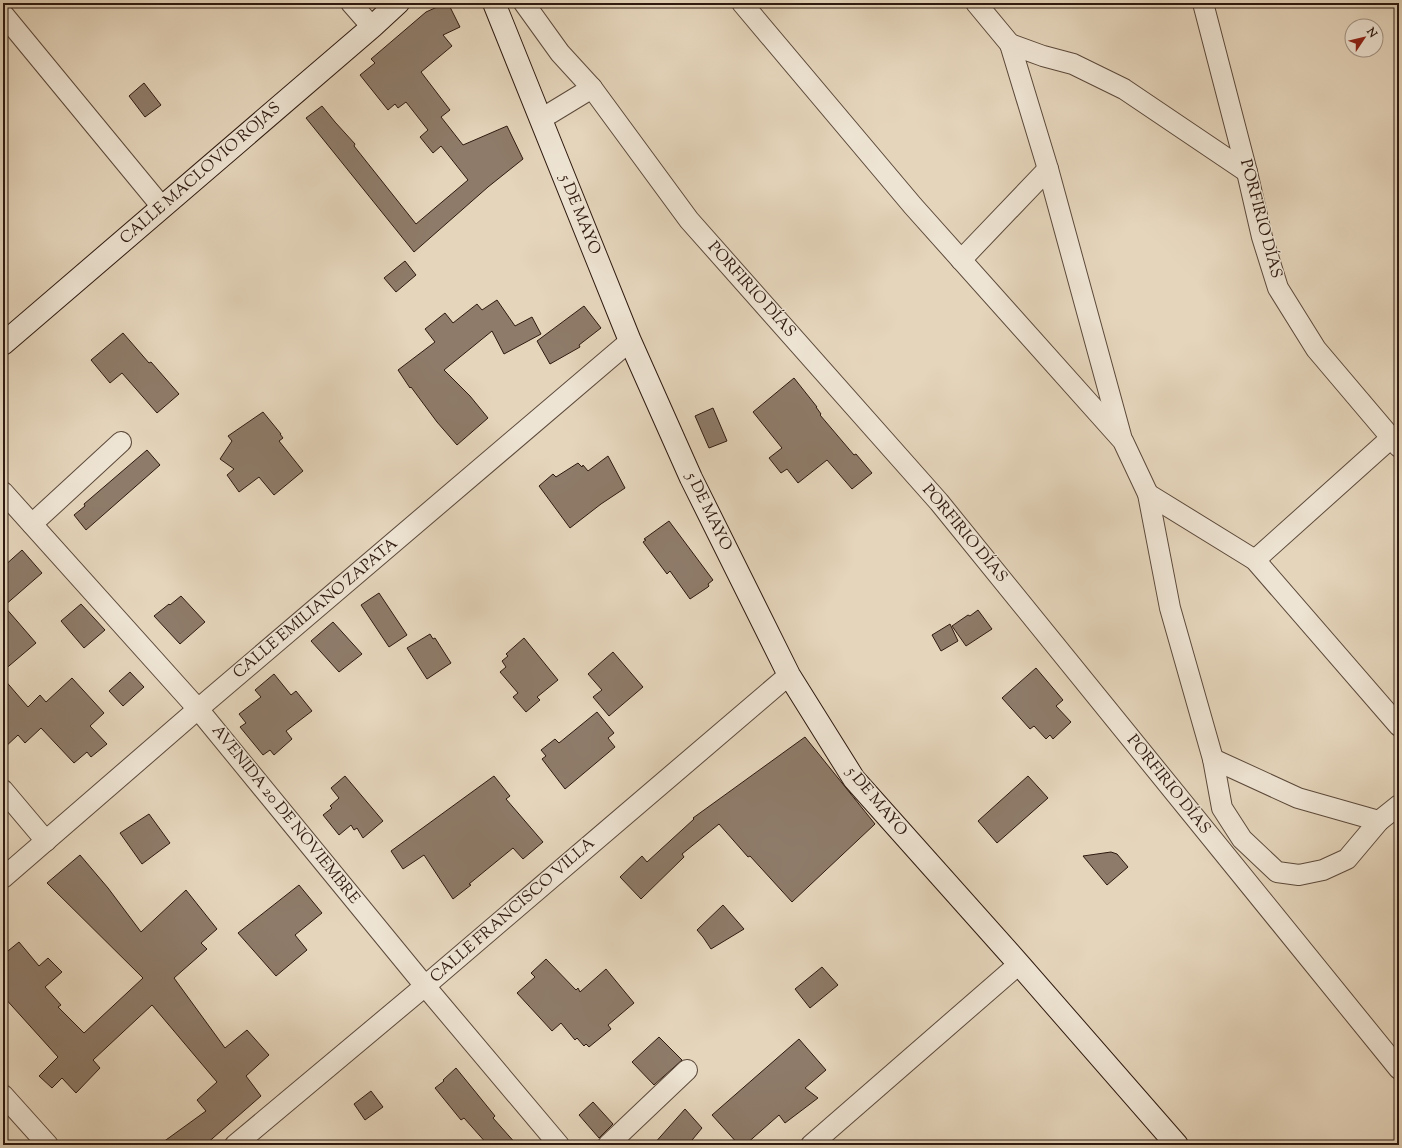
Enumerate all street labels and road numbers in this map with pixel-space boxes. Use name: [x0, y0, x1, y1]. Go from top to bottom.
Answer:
street label: CALLE MACLOVIO ROJAS: [115, 98, 287, 250]
street label: PORFIRIO DÍAS: [1233, 157, 1287, 281]
street label: 5 DE MAYO: [552, 171, 606, 259]
street label: PORFIRIO DÍAS: [702, 237, 800, 343]
street label: 5 DE MAYO: [679, 468, 737, 555]
street label: PORFIRIO DÍAS: [916, 480, 1012, 588]
street label: CALLE EMILIANO ZAPATA: [229, 533, 403, 685]
street label: AVENIDA 20 DE NOVIEMBRE: [205, 721, 365, 910]
street label: PORFIRIO DÍAS: [1121, 730, 1215, 840]
street label: 5 DE MAYO: [839, 761, 912, 842]
street label: CALLE FRANCISCO VILLA: [426, 833, 600, 989]

